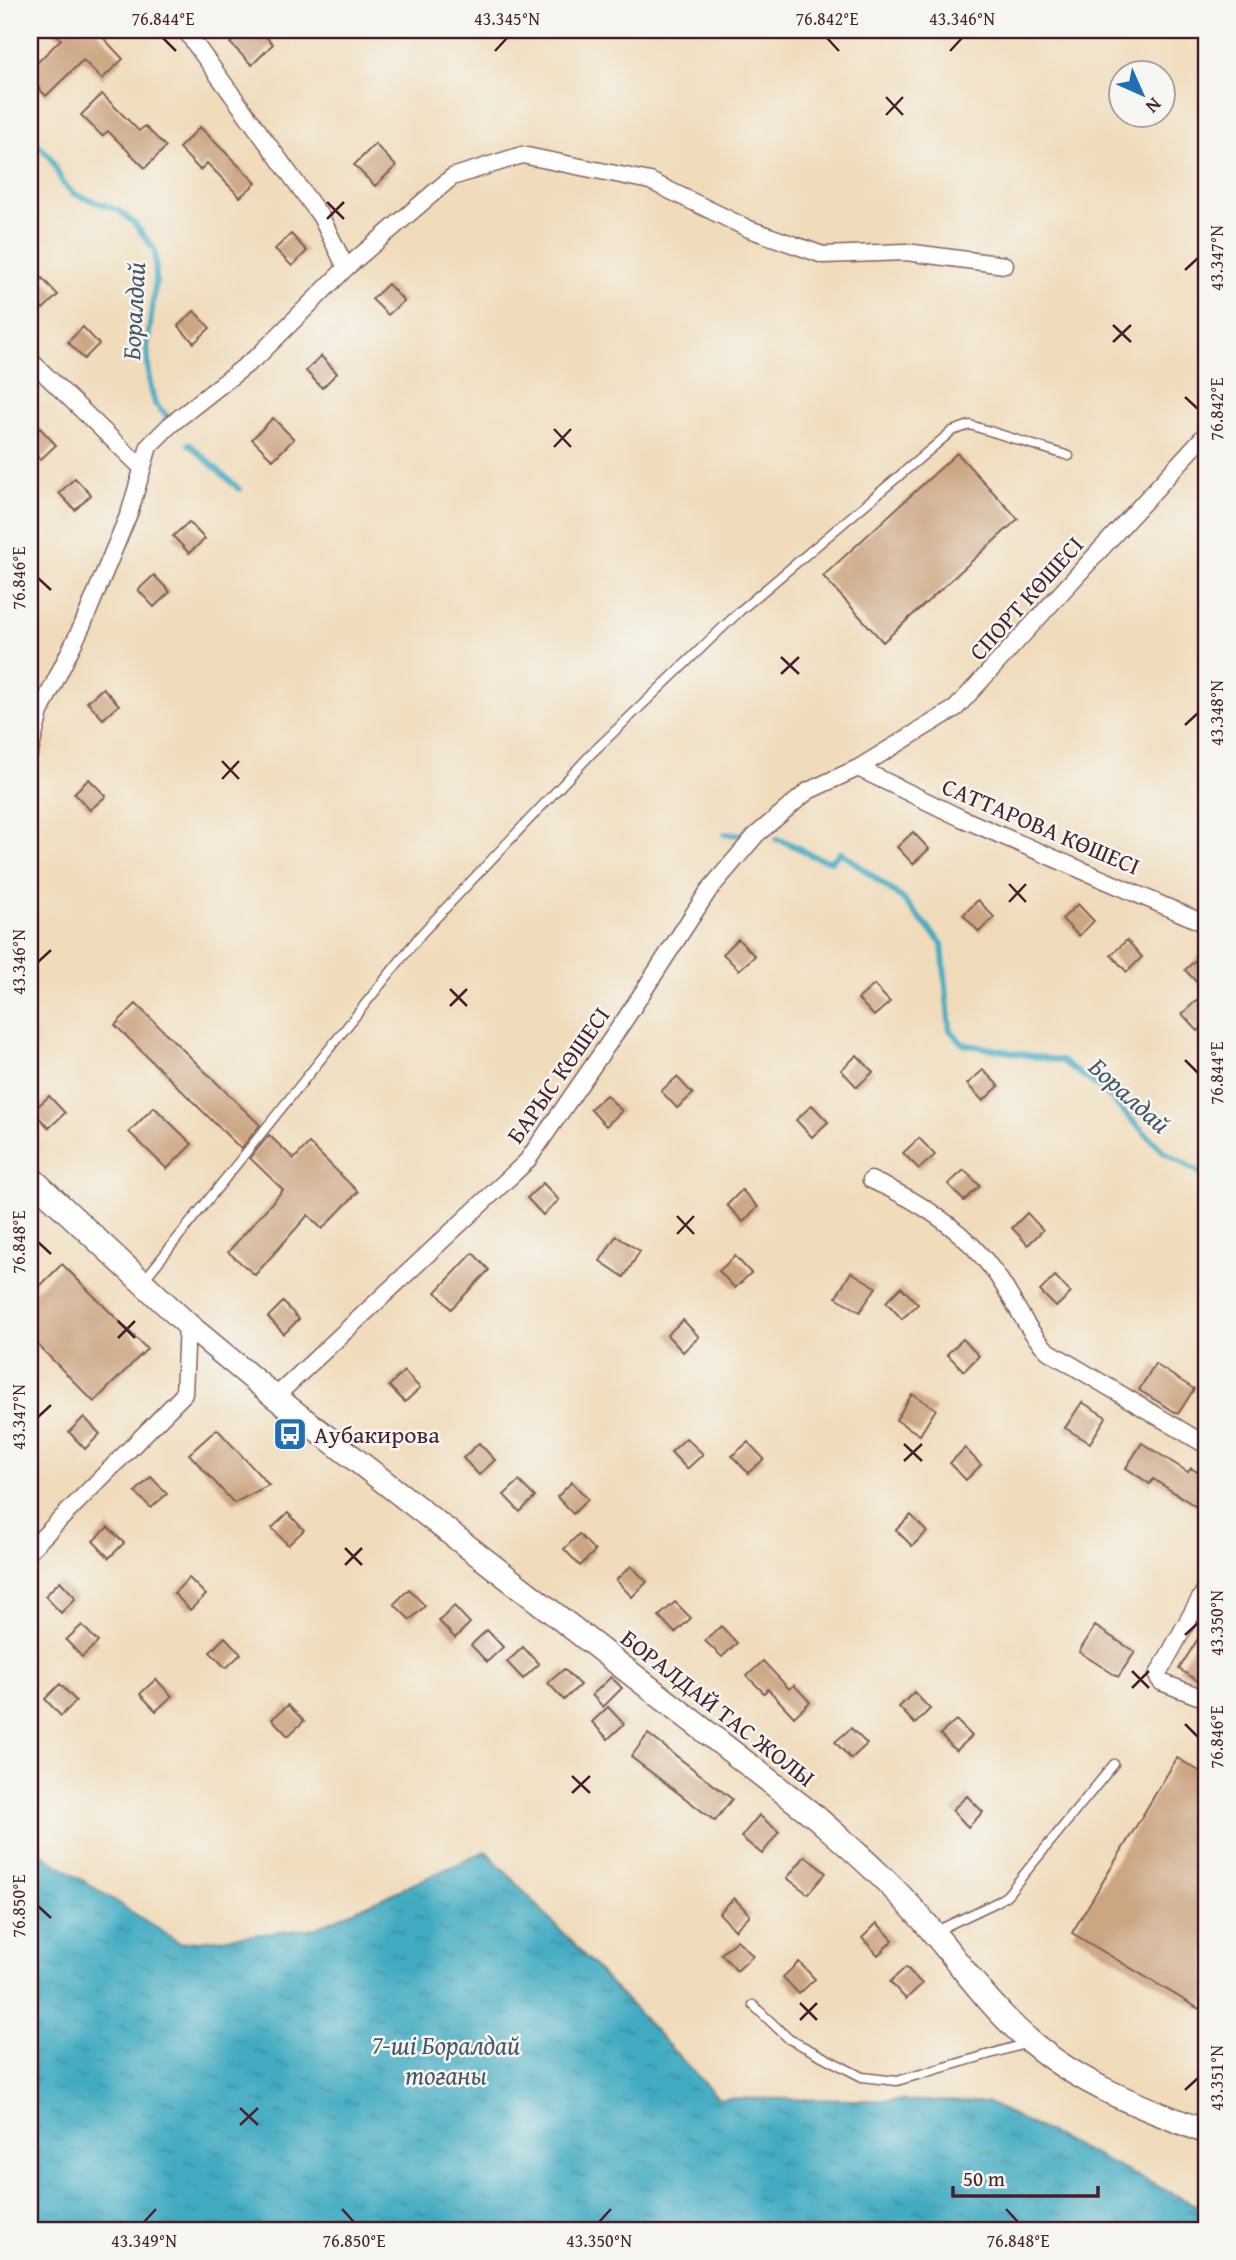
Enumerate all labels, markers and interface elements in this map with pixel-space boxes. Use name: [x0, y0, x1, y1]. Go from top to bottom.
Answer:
text: 76.844°E: [131, 5, 195, 32]
text: 43.345°N: [474, 5, 540, 32]
text: 76.842°E: [795, 5, 859, 32]
text: 43.346°N: [929, 5, 995, 32]
north arrow: [1106, 60, 1176, 130]
text: N: [1139, 92, 1168, 121]
text: 43.347°N: [1203, 225, 1230, 291]
water label: Боралдай: [111, 261, 155, 361]
text: 76.842°E: [1203, 377, 1230, 441]
street label: СПОРТ КӨШЕСІ: [961, 528, 1091, 668]
text: 76.846°E: [5, 546, 32, 610]
text: 43.348°N: [1203, 680, 1230, 746]
street label: САТТАРОВА КӨШЕСІ: [937, 768, 1145, 884]
text: 43.346°N: [5, 929, 32, 995]
street label: БАРЫС КӨШЕСІ: [498, 999, 618, 1151]
text: 76.844°E: [1203, 1041, 1230, 1105]
water label: Боралдай: [1080, 1048, 1180, 1142]
text: 76.848°E: [5, 1210, 32, 1274]
text: 43.347°N: [5, 1384, 32, 1450]
bus stop icon: Аубакирова: [271, 1415, 309, 1453]
place label: Аубакирова: [314, 1417, 440, 1452]
text: 43.350°N: [1203, 1590, 1230, 1656]
street label: БОРАЛДАЙ ТАС ЖОЛЫ: [613, 1621, 823, 1795]
text: 76.846°E: [1203, 1705, 1230, 1769]
text: 76.850°E: [5, 1874, 32, 1938]
water label: 7-ші Боралдай тоғаны: [372, 2025, 520, 2094]
text: 43.351°N: [1203, 2045, 1230, 2111]
scale bar: [953, 2155, 1098, 2199]
text: 50 m: [963, 2163, 1005, 2194]
text: 43.349°N: [111, 2227, 177, 2254]
text: 76.850°E: [322, 2227, 386, 2254]
text: 43.350°N: [566, 2227, 632, 2254]
text: 76.848°E: [986, 2227, 1050, 2254]

